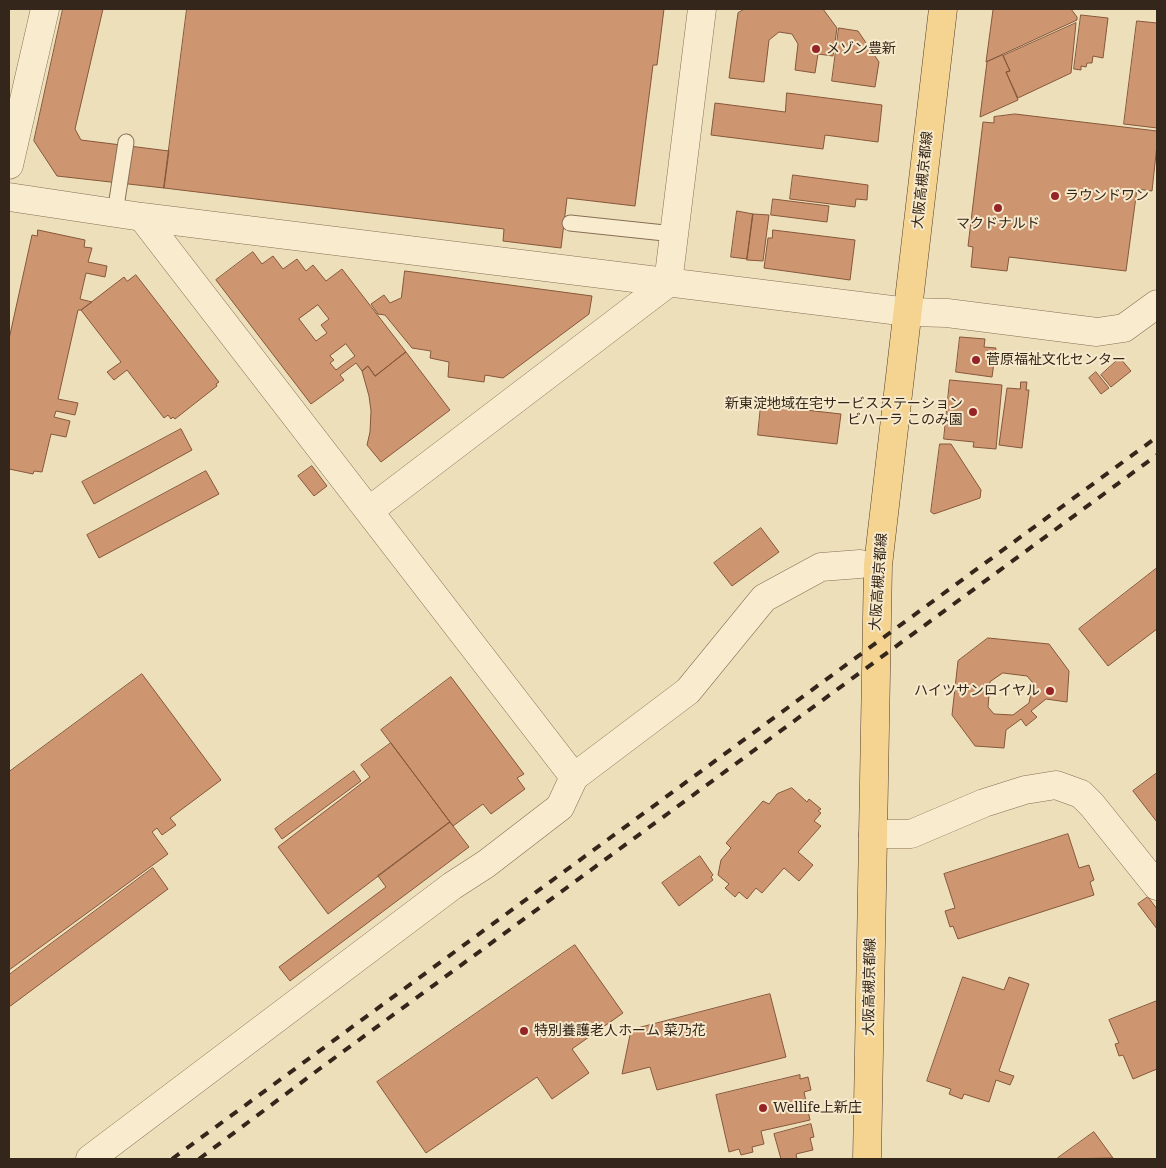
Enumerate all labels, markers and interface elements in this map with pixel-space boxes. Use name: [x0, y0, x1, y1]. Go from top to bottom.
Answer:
place label: メゾン豊新: [826, 41, 896, 57]
marker: メゾン豊新: [810, 43, 822, 55]
street label: 大阪高槻京都線: [910, 130, 936, 230]
place label: ラウンドワン: [1065, 188, 1149, 204]
marker: ラウンドワン: [1049, 190, 1061, 202]
marker: マクドナルド: [992, 202, 1004, 214]
place label: マクドナルド: [956, 216, 1040, 232]
place label: 菅原福祉文化センター: [986, 352, 1126, 368]
marker: 菅原福祉文化センター: [970, 354, 982, 366]
place label: 新東淀地域在宅サービスステーション ビハーラ このみ園: [725, 396, 963, 428]
marker: 新東淀地域在宅サービスステーション ビハーラ このみ園: [967, 406, 979, 418]
street label: 大阪高槻京都線: [867, 533, 891, 631]
place label: ハイツサンロイヤル: [914, 683, 1040, 699]
marker: ハイツサンロイヤル: [1044, 685, 1056, 697]
street label: 大阪高槻京都線: [861, 938, 879, 1036]
place label: 特別養護老人ホーム 菜乃花: [534, 1023, 706, 1039]
marker: 特別養護老人ホーム 菜乃花: [518, 1025, 530, 1037]
place label: Wellife上新庄: [773, 1100, 862, 1116]
marker: Wellife上新庄: [757, 1102, 769, 1114]

